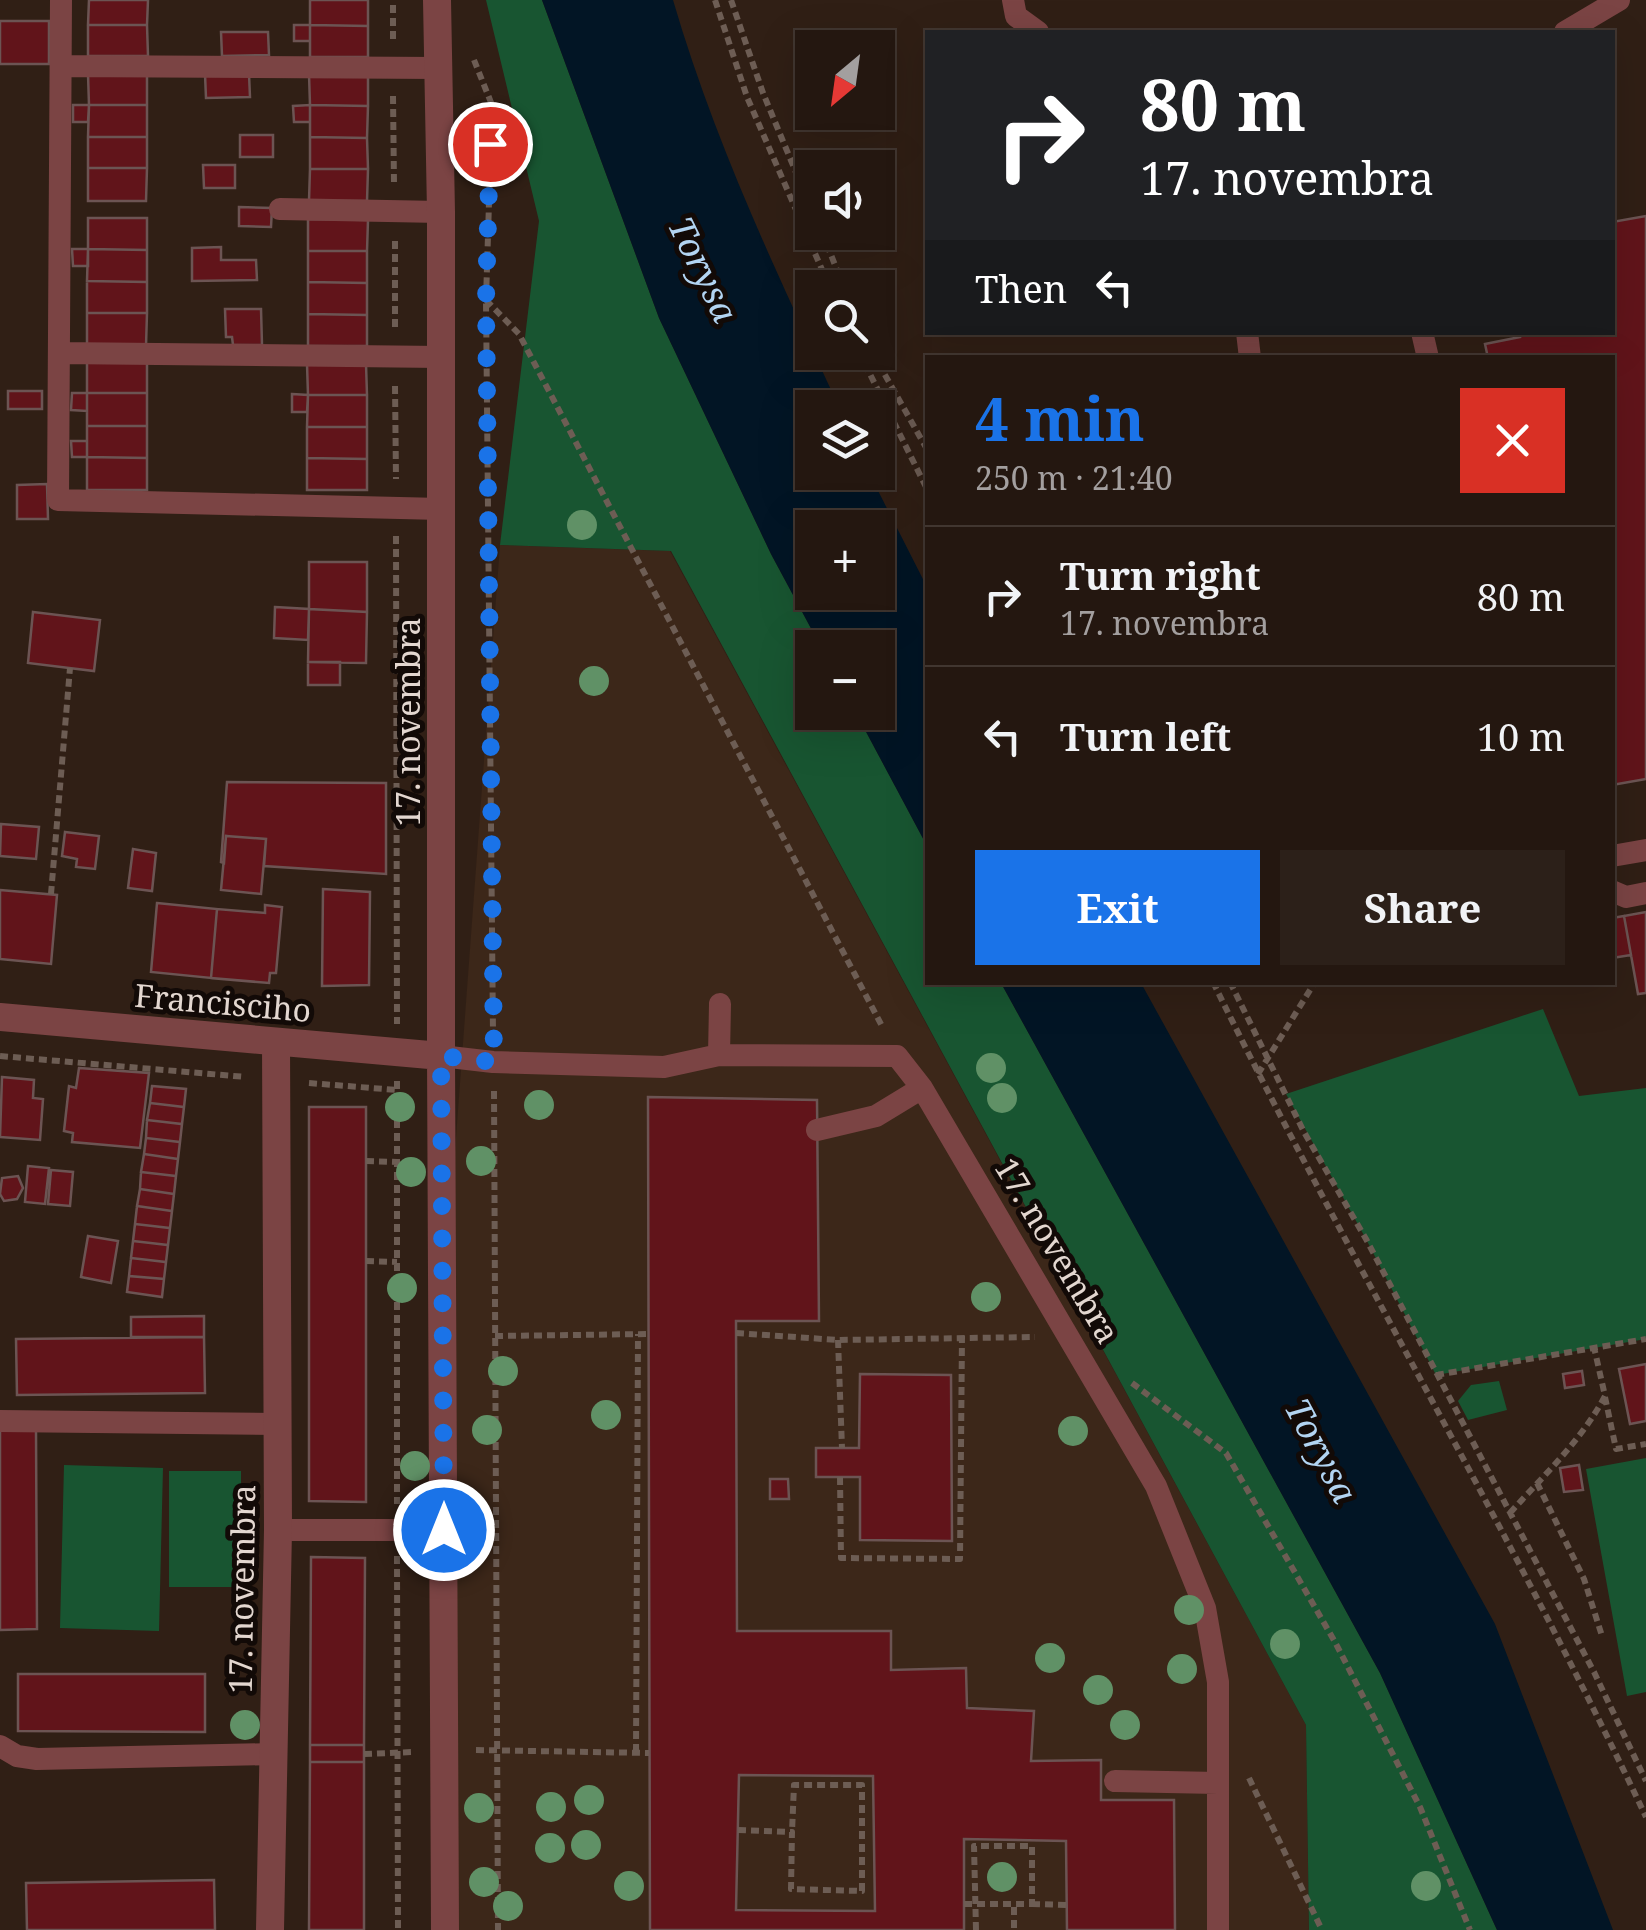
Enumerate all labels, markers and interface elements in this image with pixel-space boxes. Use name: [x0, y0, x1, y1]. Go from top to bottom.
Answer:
north arrow: [795, 30, 895, 130]
map controls: [795, 30, 895, 730]
text: 80 m: [1140, 56, 1306, 152]
icon: right: [975, 70, 1105, 200]
pin: [448, 102, 533, 187]
icon: arrive: [463, 117, 518, 172]
text: 17. novembra: [1140, 147, 1434, 208]
button: sound: [795, 150, 895, 250]
water label: Torysa: [658, 208, 750, 330]
icon: left: [1087, 260, 1142, 315]
text: Then: [975, 262, 1067, 314]
button: search: [795, 270, 895, 370]
text: 4 min: [975, 377, 1145, 459]
button: close: [1460, 388, 1565, 493]
button: layers: [795, 390, 895, 490]
text: 250 m · 21:40: [975, 456, 1173, 499]
button: +: [795, 510, 895, 610]
text: Turn right: [1060, 549, 1261, 601]
icon: right: [975, 569, 1030, 624]
text: 80 m: [1477, 570, 1565, 622]
text: 17. novembra: [1060, 601, 1269, 644]
street label: 17. novembra: [386, 617, 429, 827]
button: −: [795, 630, 895, 730]
icon: left: [975, 709, 1030, 764]
text: Turn left: [1060, 710, 1231, 762]
text: 10 m: [1477, 710, 1565, 762]
button: Exit: [975, 850, 1260, 965]
button: Share: [1280, 850, 1565, 965]
street label: Francisciho: [133, 973, 313, 1031]
street label: 17. novembra: [986, 1149, 1130, 1351]
water label: Torysa: [1275, 1390, 1369, 1511]
position arrow: [392, 1478, 496, 1582]
street label: 17. novembra: [218, 1484, 264, 1694]

